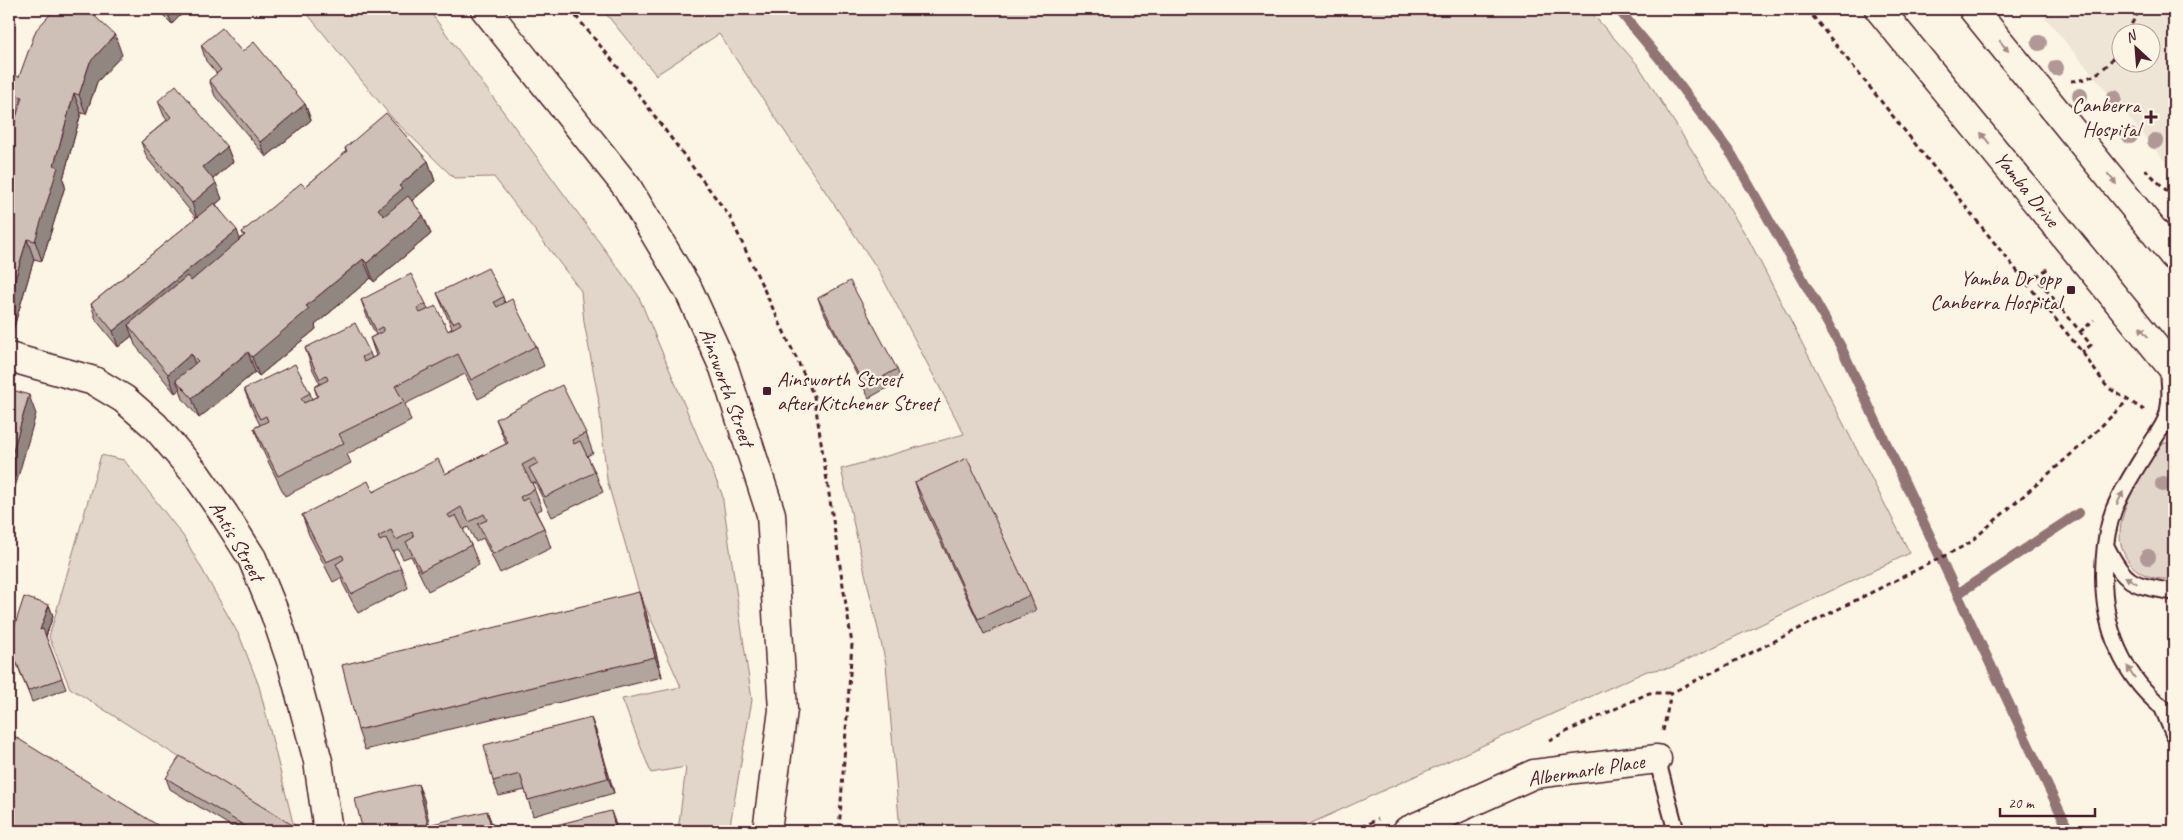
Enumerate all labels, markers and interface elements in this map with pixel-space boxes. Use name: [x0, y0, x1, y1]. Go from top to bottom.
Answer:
north arrow: [2110, 22, 2160, 72]
text: N: [2123, 26, 2140, 46]
one-way arrow: [1998, 40, 2009, 53]
place label: Canberra Hospital: [2072, 92, 2143, 142]
marker: Canberra Hospital: [2144, 110, 2158, 124]
one-way arrow: [1980, 132, 1991, 145]
street label: Yamba Drive: [1989, 146, 2067, 234]
one-way arrow: [2106, 172, 2117, 185]
place label: Yamba Dr opp Canberra Hospital: [1930, 265, 2064, 315]
marker: Yamba Dr opp Canberra Hospital: [2065, 284, 2077, 296]
street label: Ainsworth Street: [694, 324, 762, 453]
one-way arrow: [2138, 326, 2149, 339]
place label: Ainsworth Street after Kitchener Street: [777, 366, 941, 416]
marker: Ainsworth Street after Kitchener Street: [761, 385, 773, 397]
one-way arrow: [2116, 491, 2124, 505]
street label: Antis Street: [204, 496, 272, 589]
one-way arrow: [2124, 576, 2137, 585]
one-way arrow: [2127, 665, 2136, 679]
street label: Albermarle Place: [1526, 748, 1647, 792]
scale bar: [2000, 785, 2096, 817]
text: 20 m: [2008, 794, 2035, 813]

